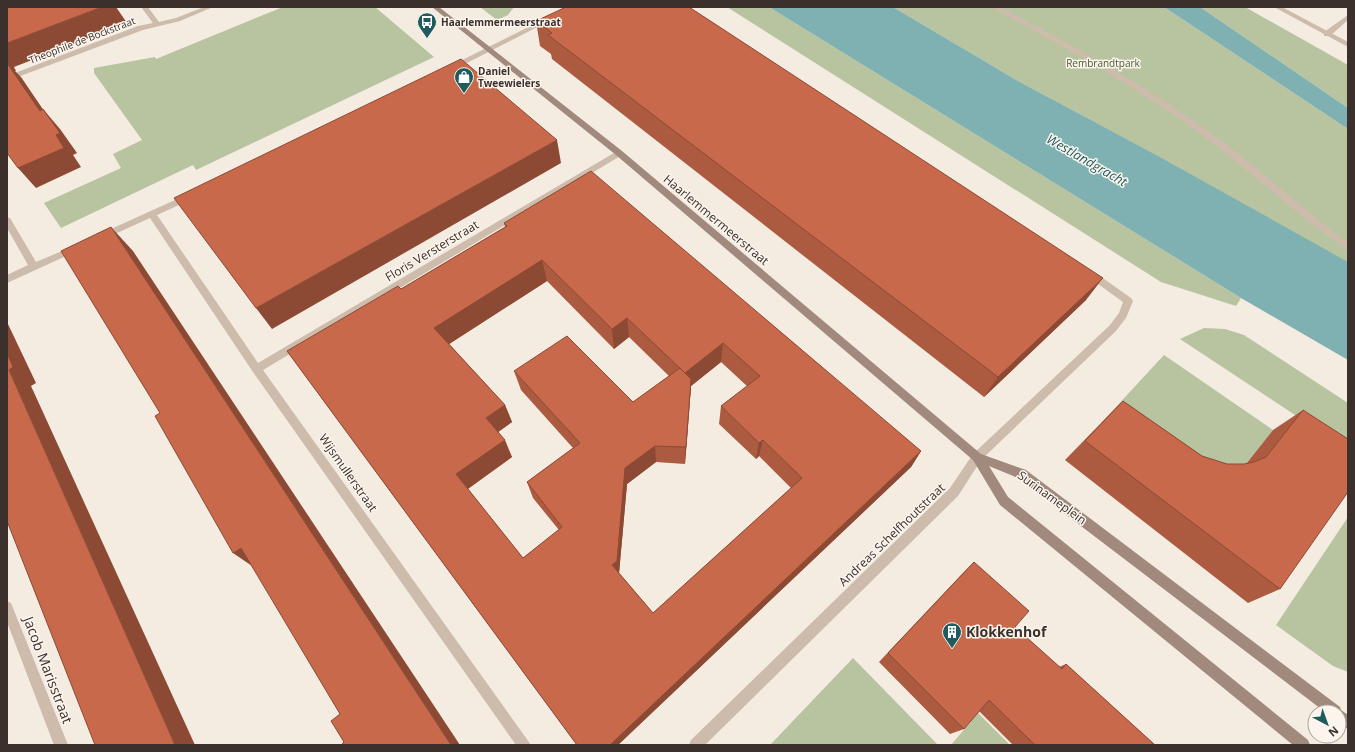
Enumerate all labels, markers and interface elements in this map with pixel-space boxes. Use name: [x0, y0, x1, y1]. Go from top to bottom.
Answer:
bus stop icon: Haarlemmermeerstraat: [416, 11, 438, 39]
street label: Theophile de Bockstraat: [27, 13, 138, 67]
place label: Haarlemmermeerstraat: [441, 15, 561, 29]
park label: Rembrandtpark: [1066, 56, 1141, 70]
place label: Daniel Tweewielers: [478, 64, 540, 90]
shop icon: Daniel Tweewielers: [453, 66, 475, 94]
water label: Westlandgracht: [1044, 130, 1131, 191]
street label: Haarlemmermeerstraat: [660, 170, 773, 269]
street label: Floris Versterstraat: [382, 216, 482, 285]
street label: Wijsmullerstraat: [315, 430, 382, 515]
street label: Surinameplein: [1014, 467, 1090, 528]
street label: Andreas Schelfhoutstraat: [835, 479, 949, 590]
street label: Jacob Marisstraat: [19, 612, 78, 726]
building icon: Klokkenhof: [941, 621, 963, 649]
place label: Klokkenhof: [966, 622, 1048, 641]
north arrow: [1307, 704, 1347, 744]
text: N: [1326, 723, 1342, 741]

